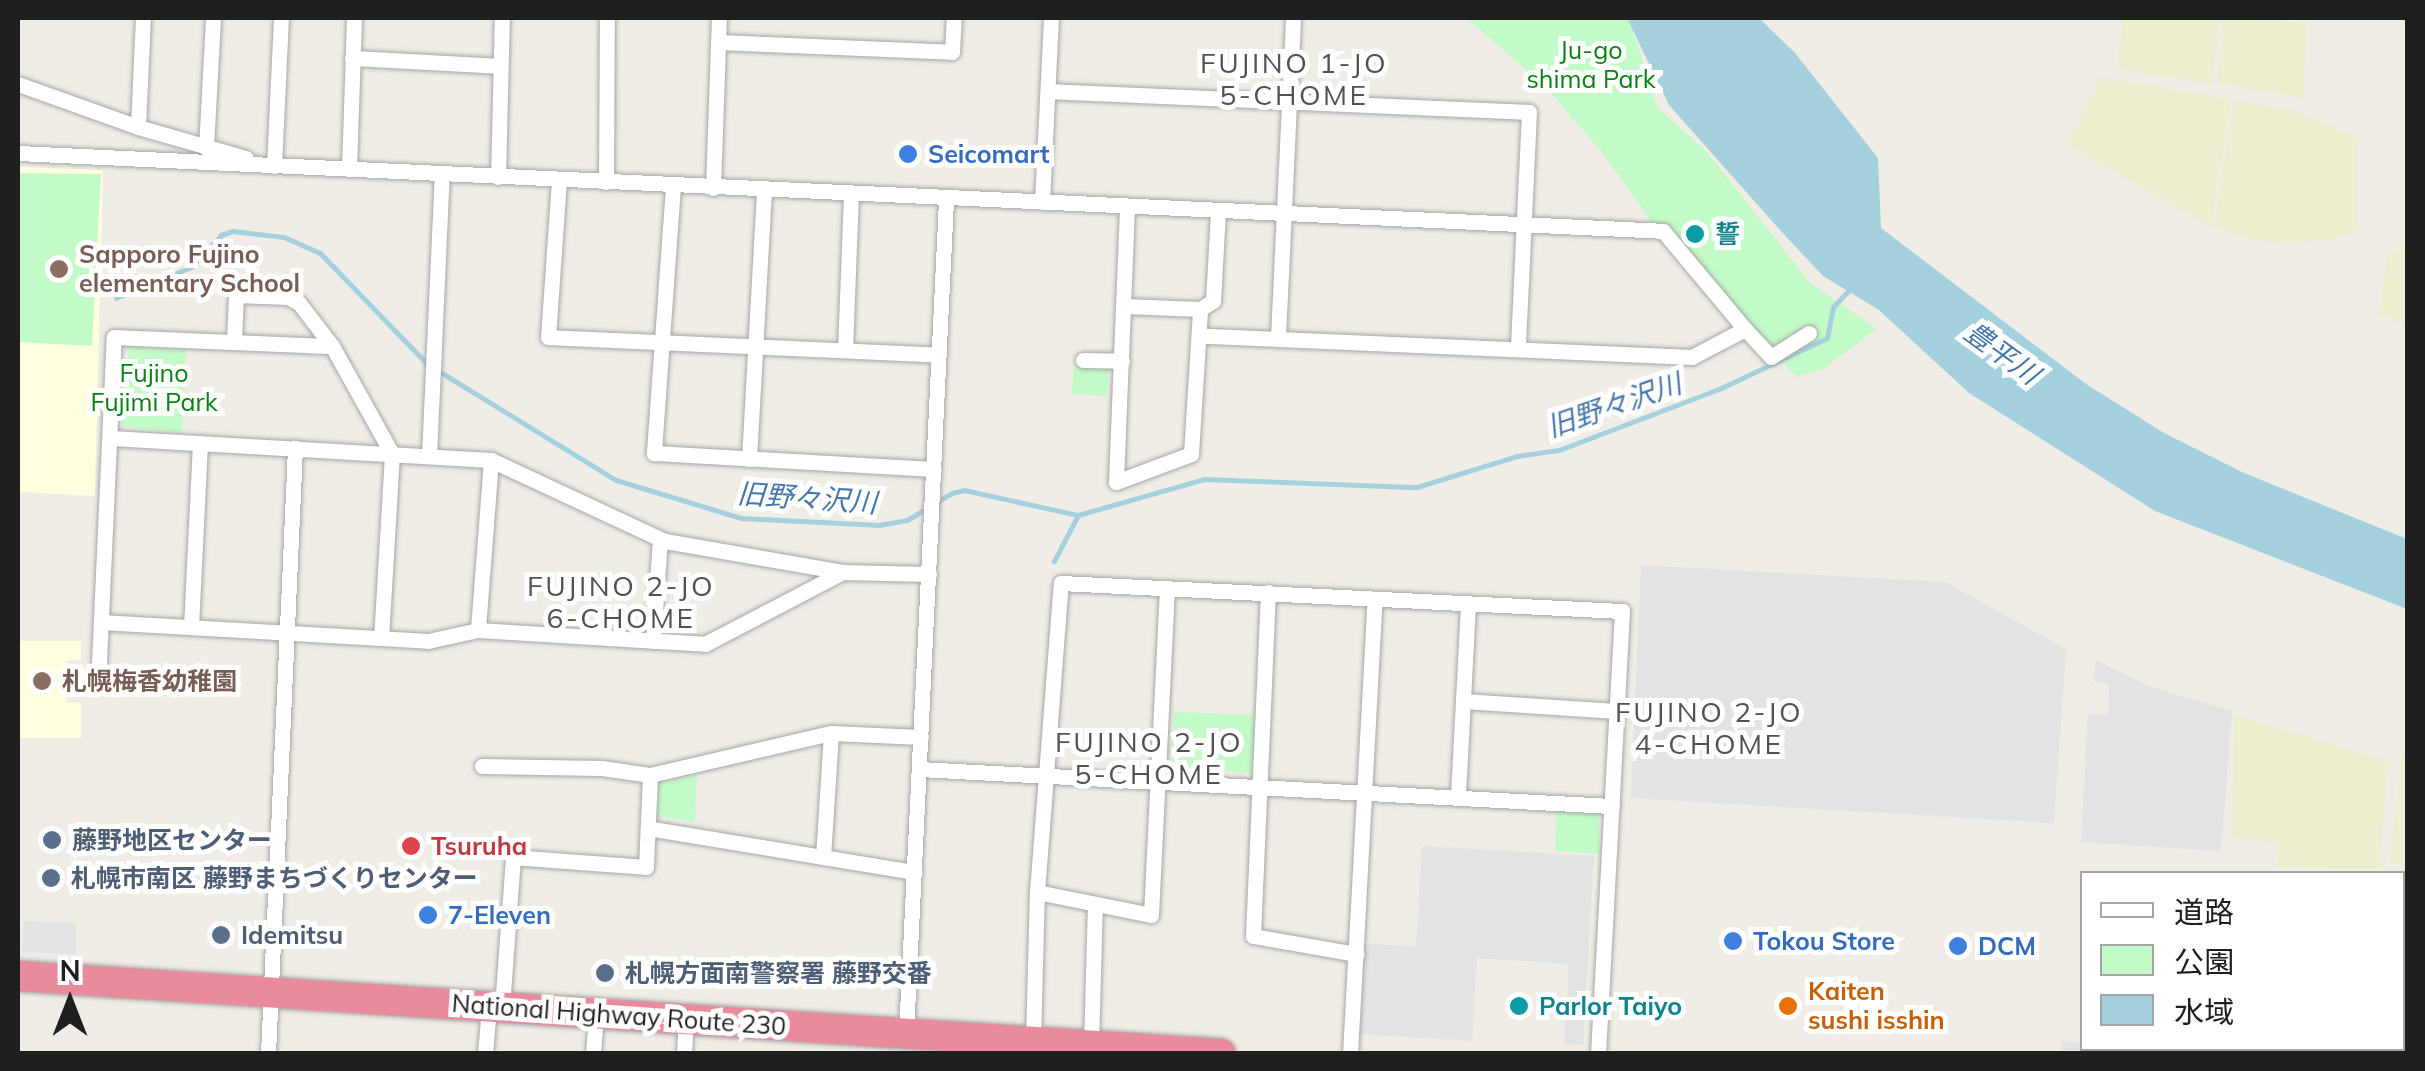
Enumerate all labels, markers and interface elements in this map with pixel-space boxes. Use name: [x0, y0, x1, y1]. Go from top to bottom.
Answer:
park label: Ju-go shima Park: [1526, 36, 1656, 95]
district label: FUJINO 1-JO 5-CHOME: [1200, 46, 1388, 112]
place label: Seicomart: [928, 139, 1049, 169]
marker: Seicomart: [897, 143, 919, 165]
place label: 誓: [1715, 219, 1740, 249]
marker: 誓: [1684, 223, 1706, 245]
place label: Sapporo Fujino elementary School: [79, 240, 300, 299]
marker: Sapporo Fujino elementary School: [48, 258, 70, 280]
water label: 豊平川: [1958, 315, 2046, 391]
park label: Fujino Fujimi Park: [90, 359, 218, 418]
water label: 旧野々沢川: [1542, 366, 1686, 444]
water label: 旧野々沢川: [736, 476, 878, 520]
district label: FUJINO 2-JO 6-CHOME: [527, 569, 715, 635]
place label: 札幌梅香幼稚園: [62, 666, 237, 696]
marker: 札幌梅香幼稚園: [31, 670, 53, 692]
district label: FUJINO 2-JO 4-CHOME: [1615, 695, 1803, 761]
district label: FUJINO 2-JO 5-CHOME: [1055, 725, 1243, 791]
place label: 藤野地区センター: [72, 825, 272, 855]
marker: 藤野地区センター: [41, 829, 63, 851]
place label: Tsuruha: [431, 831, 527, 861]
marker: Tsuruha: [400, 835, 422, 857]
place label: 札幌市南区 藤野まちづくりセンター: [71, 863, 478, 893]
marker: 札幌市南区 藤野まちづくりセンター: [40, 867, 62, 889]
legend: [2080, 871, 2405, 1051]
text: 道路: [2174, 893, 2234, 931]
place label: 7-Eleven: [448, 900, 551, 930]
marker: 7-Eleven: [417, 904, 439, 926]
place label: Idemitsu: [241, 920, 343, 950]
marker: Idemitsu: [210, 924, 232, 946]
place label: Tokou Store: [1753, 926, 1895, 956]
marker: Tokou Store: [1722, 930, 1744, 952]
place label: DCM: [1978, 931, 2036, 961]
marker: DCM: [1947, 935, 1969, 957]
text: 公園: [2174, 943, 2234, 981]
north arrow: [20, 951, 120, 1051]
text: N: [59, 953, 81, 988]
place label: 札幌方面南警察署 藤野交番: [625, 958, 932, 988]
marker: 札幌方面南警察署 藤野交番: [594, 962, 616, 984]
place label: Kaiten sushi isshin: [1808, 977, 1945, 1036]
street label: National Highway Route 230: [451, 988, 787, 1042]
place label: Parlor Taiyo: [1539, 991, 1682, 1021]
text: 水域: [2174, 993, 2234, 1031]
marker: Parlor Taiyo: [1508, 995, 1530, 1017]
marker: Kaiten sushi isshin: [1777, 995, 1799, 1017]

